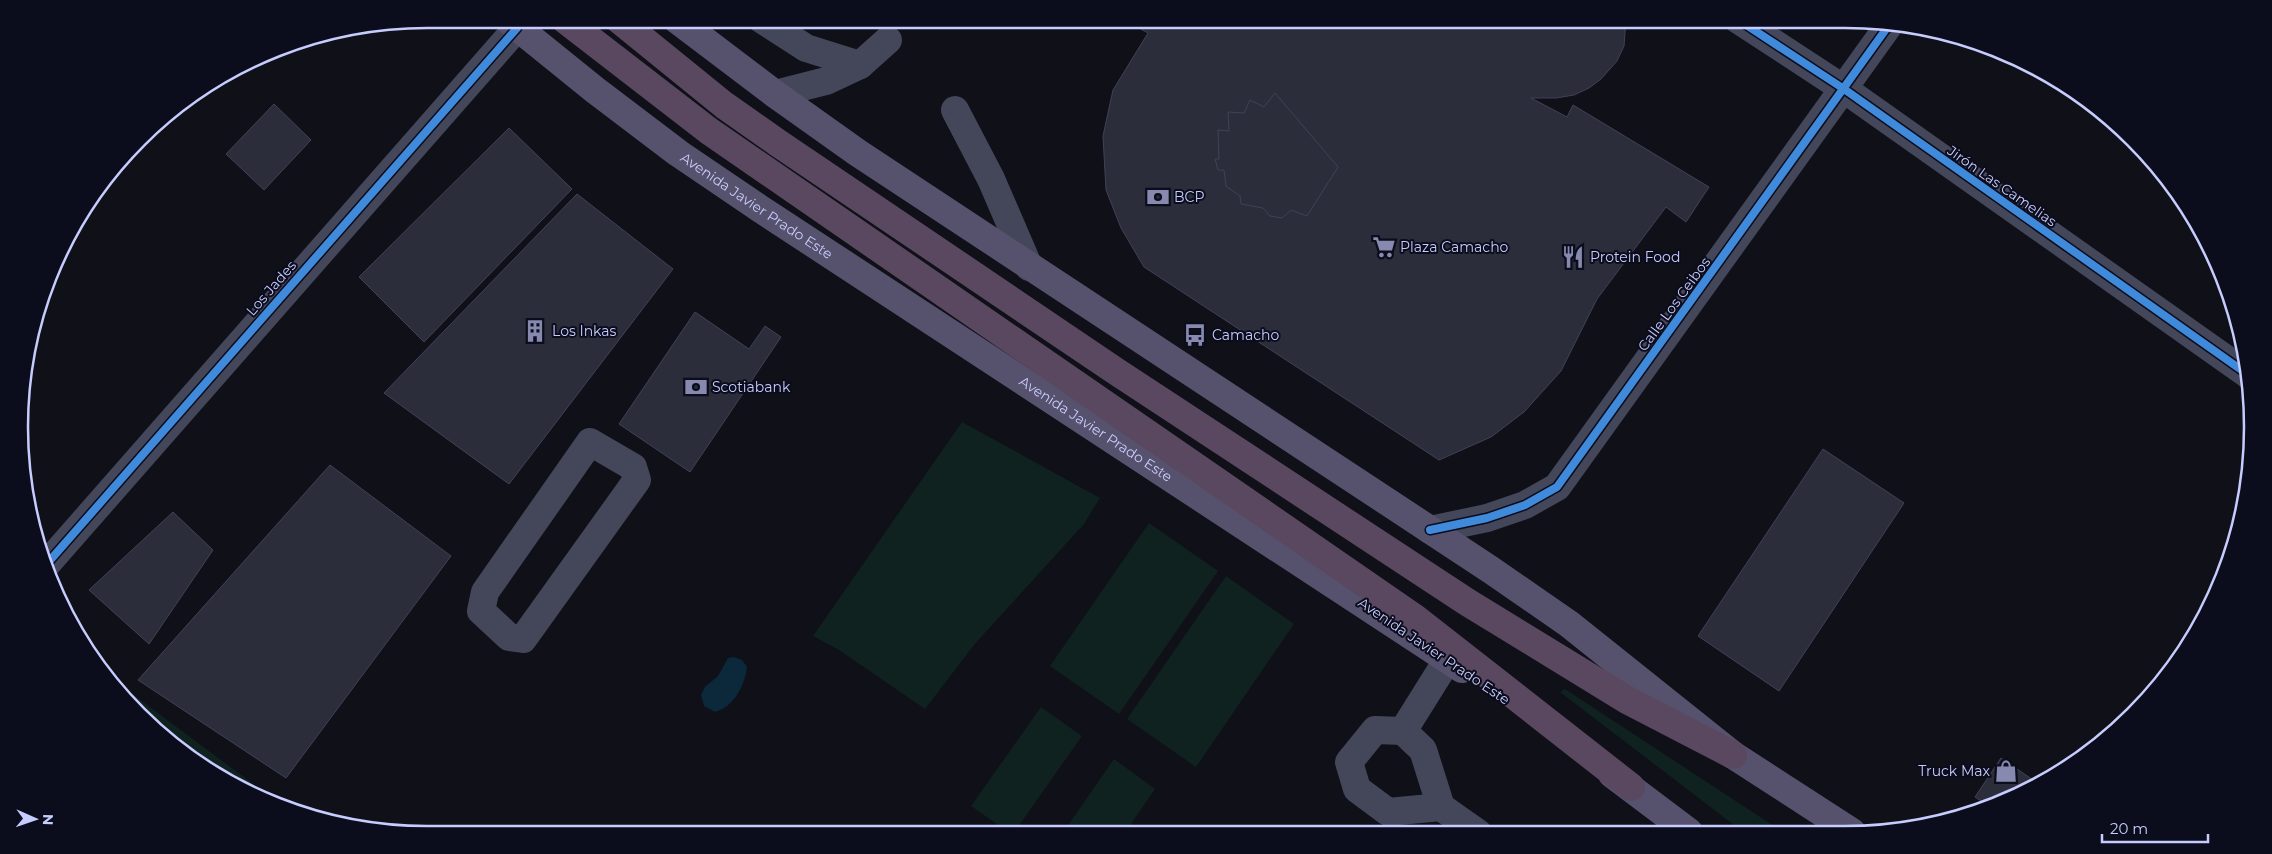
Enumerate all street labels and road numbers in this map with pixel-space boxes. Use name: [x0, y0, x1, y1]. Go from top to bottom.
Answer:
street label: Jirón Las Camelias: [1943, 141, 2060, 231]
street label: Avenida Javier Prado Este: [677, 148, 836, 263]
street label: Calle Los Ceibos: [1634, 253, 1714, 355]
street label: Los Jades: [242, 257, 300, 319]
street label: Avenida Javier Prado Este: [1016, 372, 1176, 486]
street label: Avenida Javier Prado Este: [1355, 593, 1513, 709]

